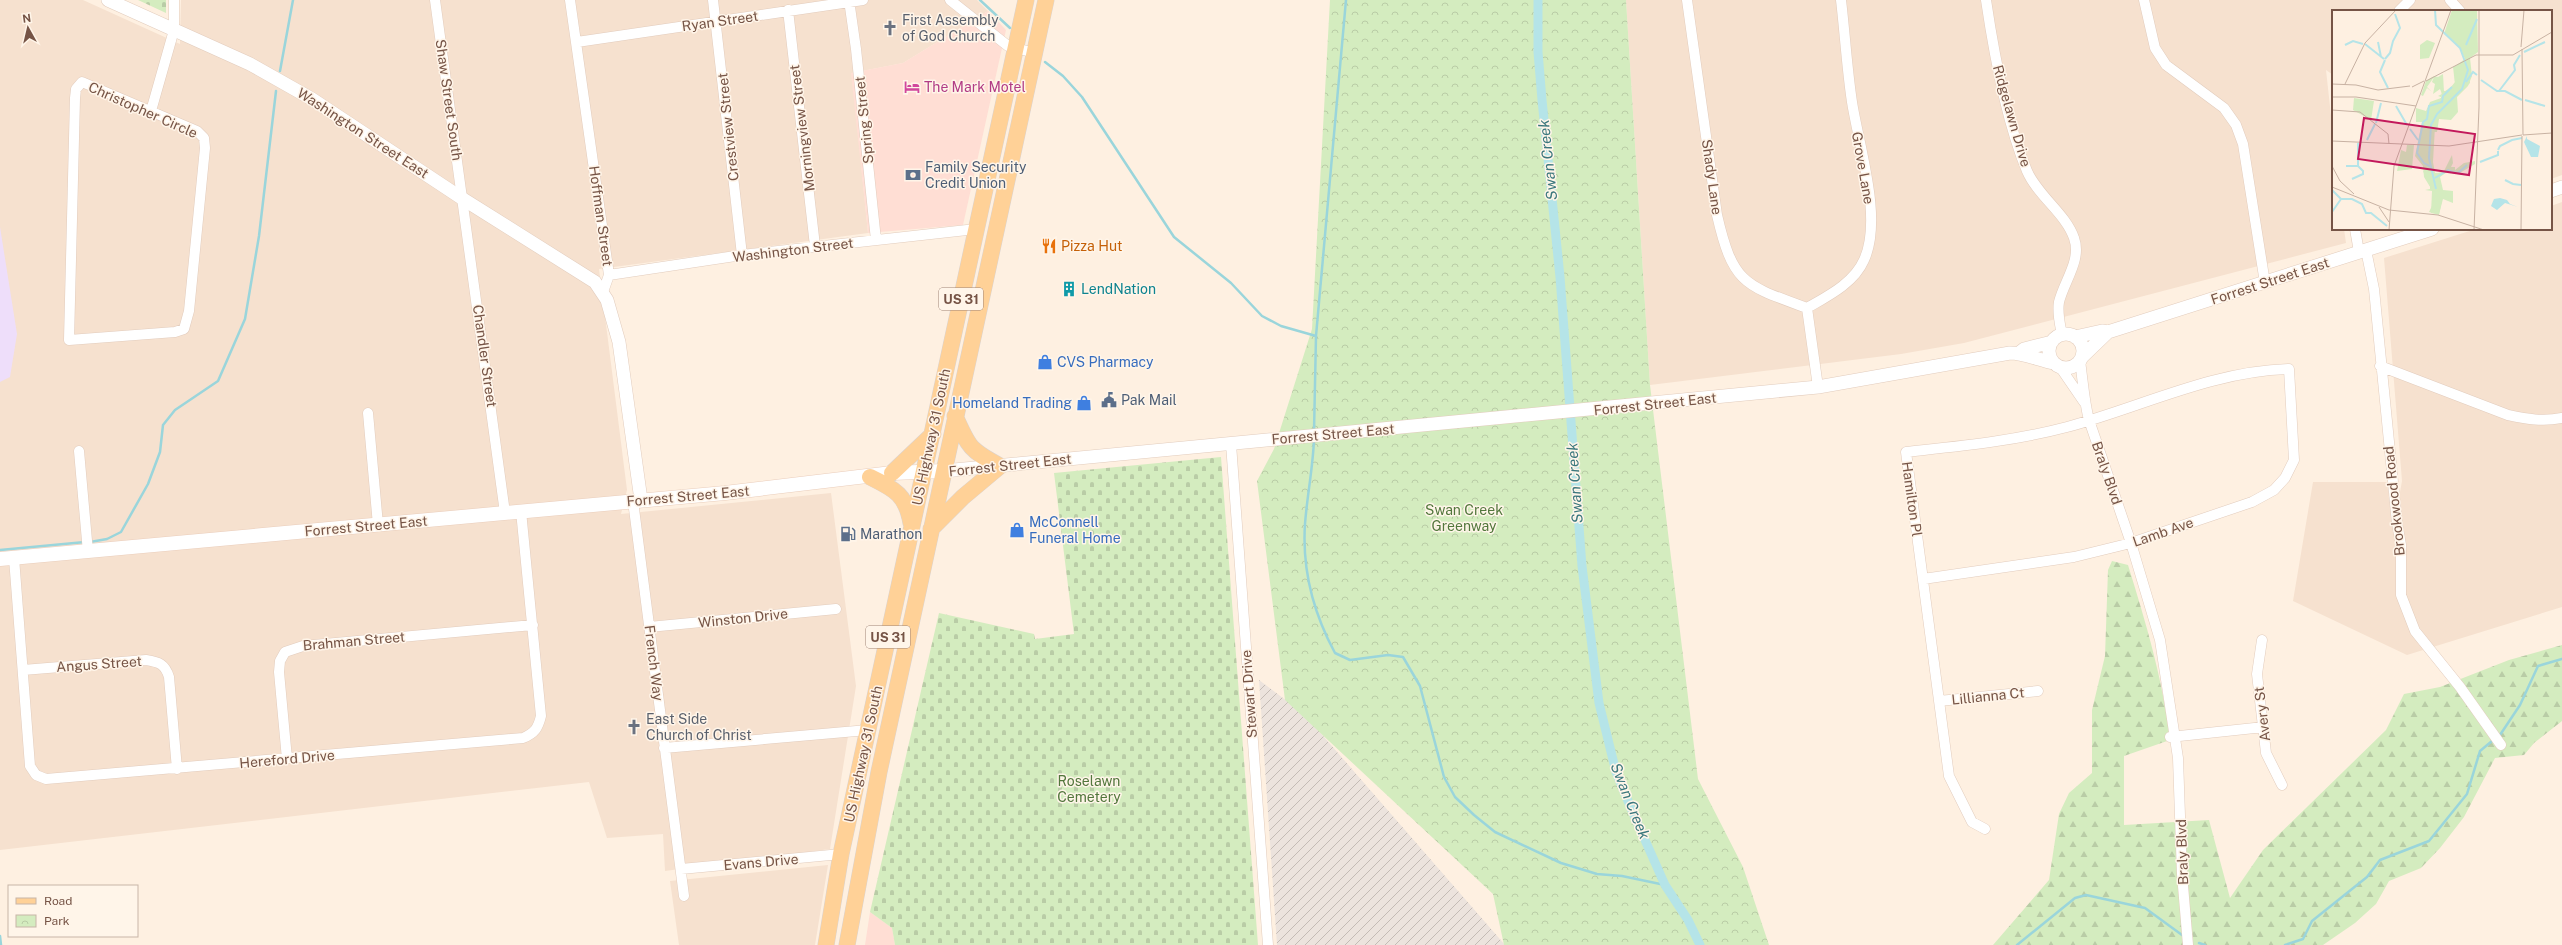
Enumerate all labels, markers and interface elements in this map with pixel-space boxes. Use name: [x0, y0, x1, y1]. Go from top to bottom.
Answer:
north arrow: [8, 8, 48, 48]
street label: Ryan Street: [681, 8, 759, 34]
inset map: [2332, 10, 2552, 230]
text: N: [22, 12, 32, 25]
place label: First Assembly of God Church: [902, 12, 999, 44]
church icon: First Assembly of God Church: [881, 19, 899, 37]
street label: Shaw Street South: [433, 38, 465, 162]
street label: Ridgelawn Drive: [1990, 63, 2034, 169]
street label: Morningview Street: [786, 64, 818, 192]
street label: Crestview Street: [714, 72, 742, 182]
street label: Spring Street: [851, 75, 877, 165]
hotel icon: The Mark Motel: [903, 78, 921, 96]
street label: Christopher Circle: [86, 79, 200, 141]
place label: The Mark Motel: [924, 79, 1026, 95]
street label: Washington Street East: [294, 84, 432, 182]
water label: Swan Creek: [1535, 118, 1560, 201]
street label: Grove Lane: [1849, 131, 1877, 205]
street label: Shady Lane: [1699, 138, 1725, 216]
place label: Family Security Credit Union: [925, 159, 1027, 191]
street label: Hoffman Street: [586, 165, 616, 267]
bank icon: Family Security Credit Union: [904, 166, 922, 184]
street label: Washington Street: [732, 235, 854, 265]
restaurant icon: Pizza Hut: [1040, 237, 1058, 255]
place label: Pizza Hut: [1061, 238, 1123, 254]
street label: Forrest Street East: [2209, 254, 2331, 308]
building icon: LendNation: [1060, 280, 1078, 298]
place label: LendNation: [1081, 281, 1156, 297]
road number: US 31: [939, 288, 983, 310]
street label: Chandler Street: [470, 304, 500, 408]
shop icon: CVS Pharmacy: [1036, 353, 1054, 371]
place label: CVS Pharmacy: [1057, 354, 1154, 370]
street label: US Highway 31 South: [909, 367, 953, 507]
street label: Forrest Street East: [1593, 390, 1717, 418]
public building icon: Pak Mail: [1100, 391, 1118, 409]
place label: Pak Mail: [1121, 392, 1177, 408]
shop icon: Homeland Trading: [1075, 394, 1093, 412]
place label: Homeland Trading: [952, 395, 1072, 411]
street label: Forrest Street East: [1271, 421, 1395, 447]
street label: Braly Blvd: [2089, 439, 2125, 507]
water label: Swan Creek: [1563, 441, 1586, 524]
street label: Brookwood Road: [2380, 445, 2408, 557]
street label: Forrest Street East: [948, 451, 1072, 479]
street label: Hamilton Pl: [1899, 460, 1925, 538]
street label: Forrest Street East: [626, 483, 750, 509]
park label: Swan Creek Greenway: [1425, 502, 1503, 534]
street label: Forrest Street East: [304, 513, 428, 539]
place label: McConnell Funeral Home: [1029, 514, 1121, 546]
street label: Lamb Ave: [2130, 514, 2196, 550]
shop icon: McConnell Funeral Home: [1008, 521, 1026, 539]
fuel station icon: Marathon: [839, 525, 857, 543]
place label: Marathon: [860, 526, 922, 542]
street label: Winston Drive: [697, 605, 789, 631]
street label: French Way: [641, 624, 667, 702]
road number: US 31: [866, 626, 910, 648]
street label: Brahman Street: [302, 629, 406, 653]
street label: Stewart Drive: [1238, 649, 1260, 739]
street label: Angus Street: [56, 653, 142, 675]
street label: US Highway 31 South: [841, 684, 885, 824]
street label: Lillianna Ct: [1951, 684, 2025, 708]
street label: Avery St: [2251, 686, 2273, 742]
place label: East Side Church of Christ: [646, 711, 752, 743]
church icon: East Side Church of Christ: [625, 718, 643, 736]
street label: Hereford Drive: [239, 747, 335, 771]
water label: Swan Creek: [1607, 760, 1654, 842]
park label: Roselawn Cemetery: [1057, 773, 1121, 805]
street label: Braly Blvd: [2173, 819, 2191, 885]
street label: Evans Drive: [723, 851, 799, 873]
legend: [8, 885, 138, 937]
text: Road: [44, 894, 72, 908]
text: Park: [44, 914, 70, 928]

